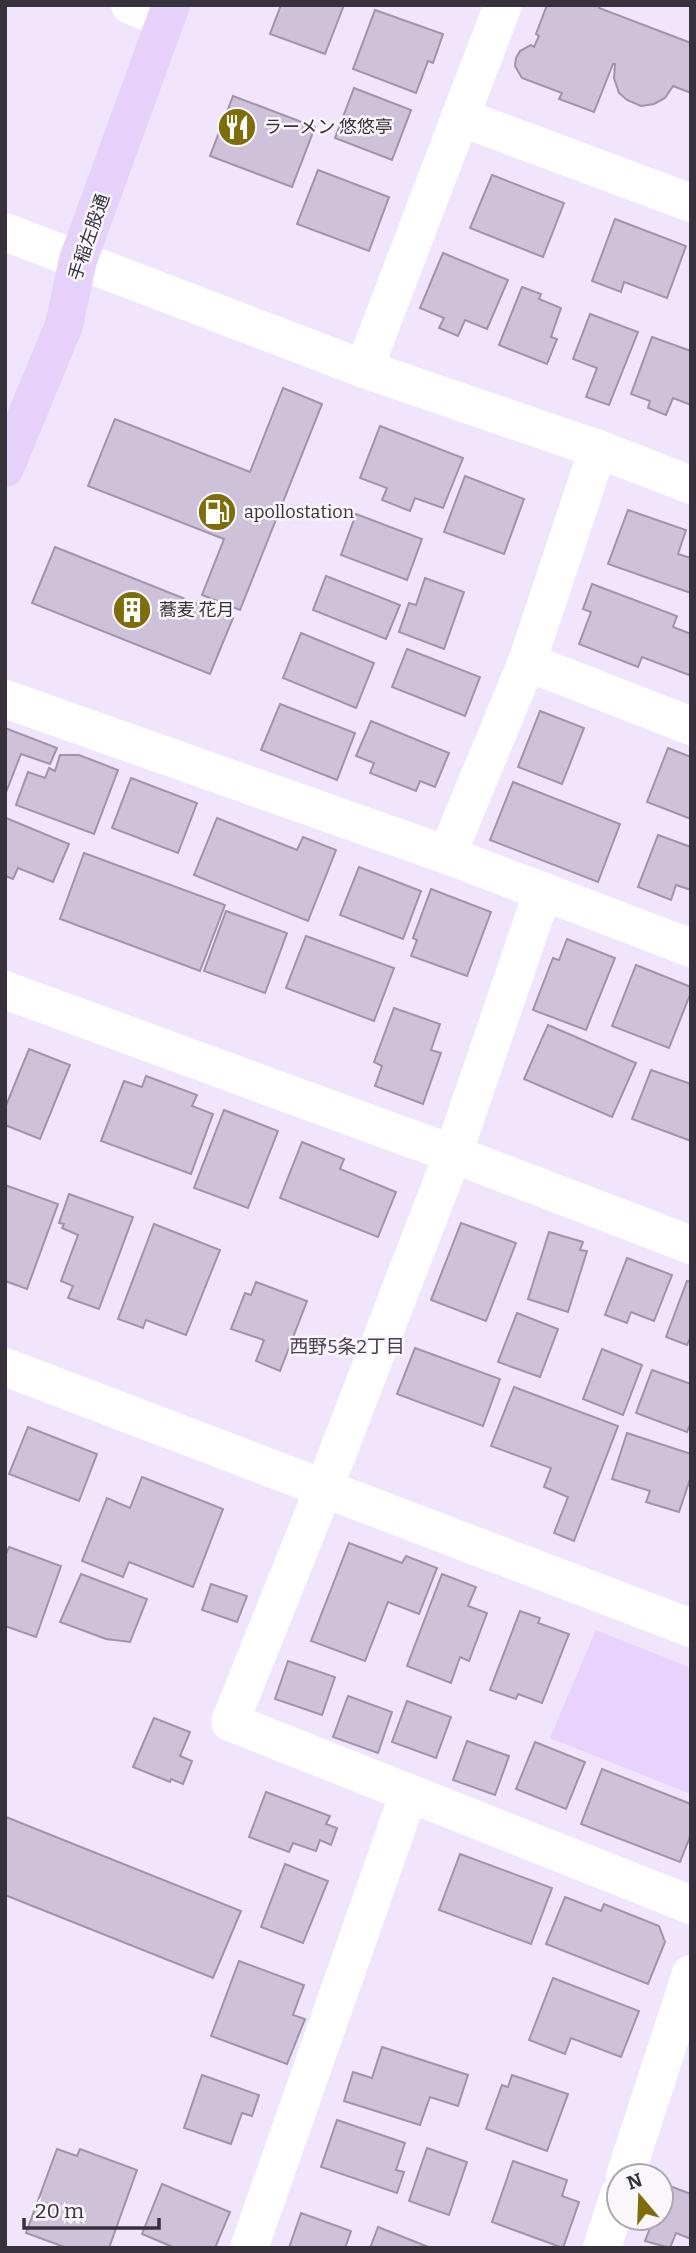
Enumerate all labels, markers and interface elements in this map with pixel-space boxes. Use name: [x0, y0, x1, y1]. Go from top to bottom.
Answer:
restaurant icon: ラーメン 悠悠亭: [216, 106, 258, 148]
place label: ラーメン 悠悠亭: [264, 116, 393, 138]
street label: 手稲左股通: [64, 191, 114, 283]
fuel station icon: apollostation: [196, 491, 238, 533]
place label: apollostation: [244, 501, 355, 523]
building icon: 蕎麦 花月: [111, 589, 153, 631]
place label: 蕎麦 花月: [159, 599, 235, 621]
district label: 西野5条2丁目: [289, 1335, 405, 1358]
north arrow: [605, 2162, 675, 2232]
text: N: [624, 2168, 646, 2195]
scale bar: [24, 2186, 159, 2230]
text: 20 m: [35, 2198, 84, 2224]

